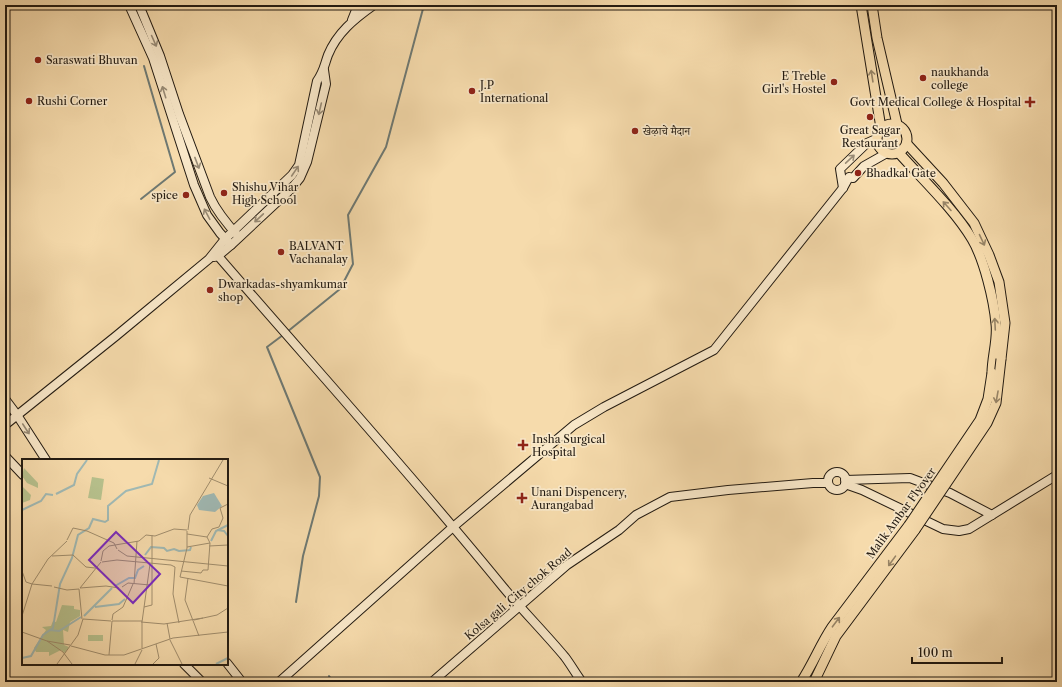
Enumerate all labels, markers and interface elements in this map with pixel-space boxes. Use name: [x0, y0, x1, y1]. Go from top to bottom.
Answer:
one-way arrow: [151, 35, 158, 47]
place label: Saraswati Bhuvan: [46, 53, 138, 67]
marker: Saraswati Bhuvan: [33, 55, 43, 65]
place label: naukhanda college: [931, 65, 989, 92]
place label: E Treble Girl's Hostel: [762, 69, 827, 96]
one-way arrow: [868, 70, 876, 83]
marker: naukhanda college: [918, 73, 928, 83]
marker: E Treble Girl's Hostel: [829, 77, 839, 87]
place label: J.P International: [478, 78, 549, 105]
one-way arrow: [160, 85, 167, 98]
marker: J.P International: [467, 86, 477, 96]
place label: Rushi Corner: [37, 94, 108, 108]
place label: Govt Medical College & Hospital: [850, 95, 1022, 109]
marker: Rushi Corner: [24, 96, 34, 106]
marker: Govt Medical College & Hospital: [1024, 96, 1036, 108]
one-way arrow: [316, 102, 323, 115]
marker: Great Sagar Restaurant: [865, 112, 875, 122]
place label: Great Sagar Restaurant: [840, 123, 901, 150]
place label: खेऴाचे मैदान: [642, 124, 692, 138]
marker: खेऴाचे मैदान: [630, 126, 640, 136]
one-way arrow: [845, 154, 855, 163]
one-way arrow: [194, 157, 202, 169]
one-way arrow: [291, 166, 299, 177]
place label: Bhadkal Gate: [866, 166, 936, 180]
marker: Bhadkal Gate: [853, 168, 863, 178]
place label: Shishu Vihar High School: [232, 180, 299, 207]
place label: spice: [151, 188, 178, 202]
marker: Shishu Vihar High School: [219, 188, 229, 198]
marker: spice: [181, 190, 191, 200]
one-way arrow: [943, 202, 952, 212]
one-way arrow: [203, 208, 211, 220]
one-way arrow: [254, 213, 264, 223]
one-way arrow: [979, 234, 986, 246]
place label: BALVANT Vachanalay: [288, 239, 349, 266]
marker: BALVANT Vachanalay: [276, 247, 286, 257]
place label: Dwarkadas-shyamkumar shop: [218, 277, 348, 304]
marker: Dwarkadas-shyamkumar shop: [205, 285, 215, 295]
one-way arrow: [992, 318, 999, 331]
one-way arrow: [992, 390, 1000, 403]
one-way arrow: [23, 423, 31, 435]
place label: Insha Surgical Hospital: [532, 432, 606, 459]
marker: Insha Surgical Hospital: [517, 439, 529, 451]
inset map: [22, 459, 228, 665]
street label: Malik Ambar Flyover: [863, 464, 939, 561]
place label: Unani Dispencery, Aurangabad: [530, 485, 627, 512]
marker: Unani Dispencery, Aurangabad: [516, 492, 528, 504]
street label: Kolsa gali ,City chok Road: [462, 545, 575, 643]
one-way arrow: [888, 556, 897, 567]
one-way arrow: [832, 617, 840, 628]
scale bar: [912, 639, 1002, 665]
text: 100 m: [918, 645, 953, 660]

